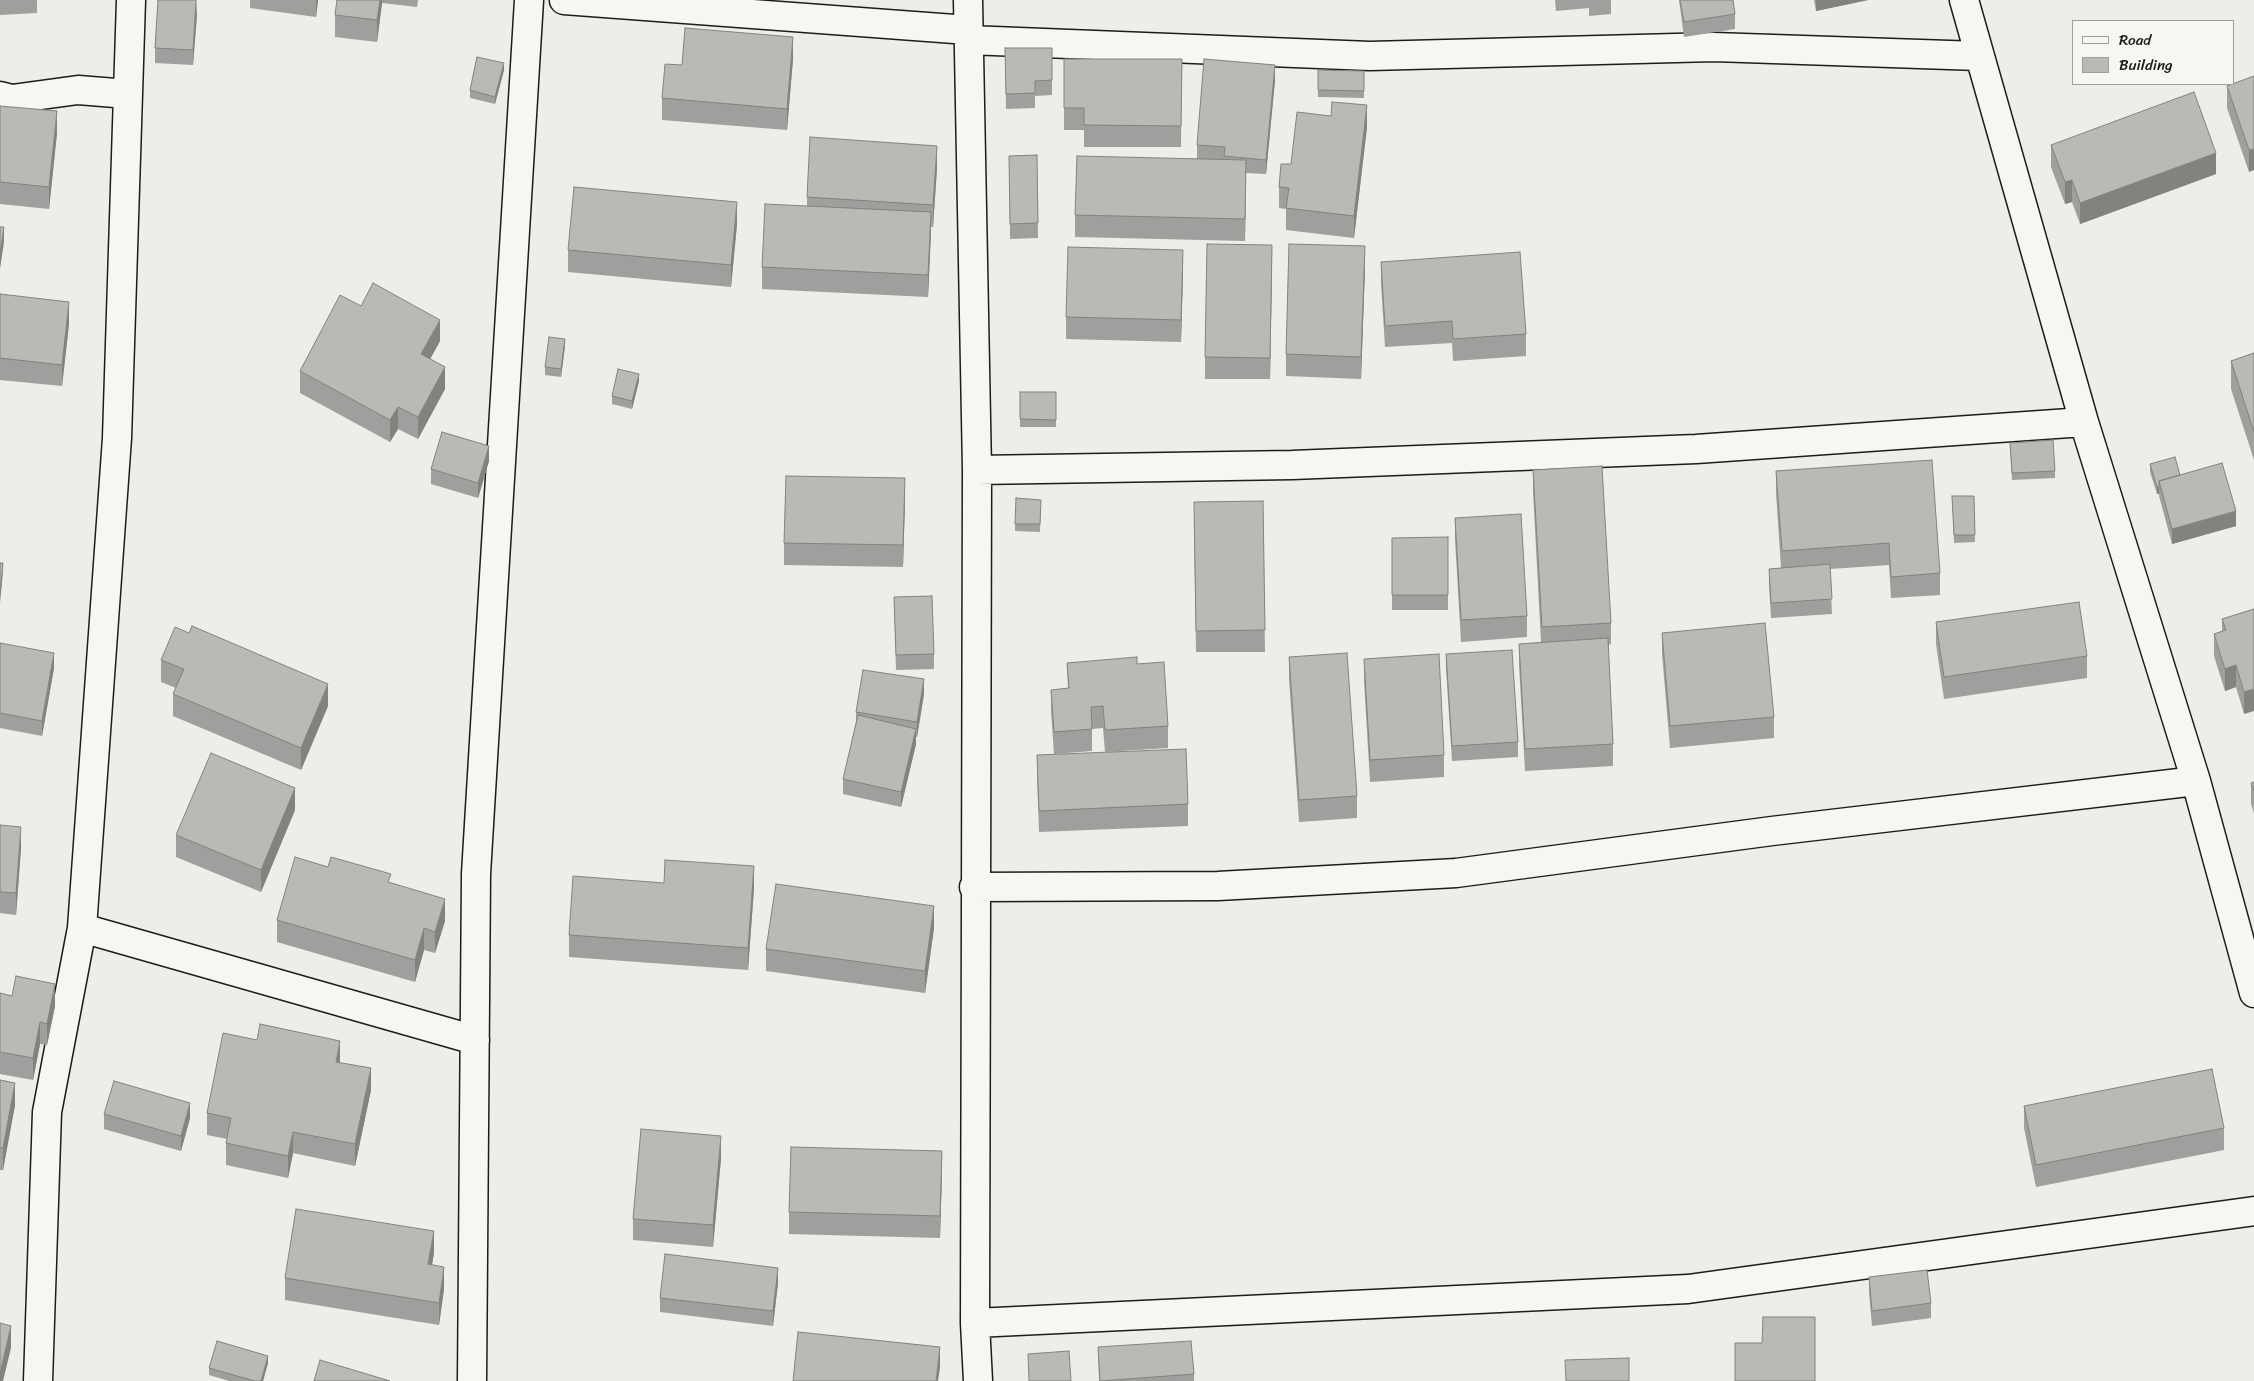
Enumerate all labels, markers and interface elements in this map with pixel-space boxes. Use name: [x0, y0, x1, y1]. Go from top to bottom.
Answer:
legend: [2072, 20, 2234, 85]
text: Road: [2119, 27, 2151, 53]
text: Building: [2119, 52, 2173, 78]

